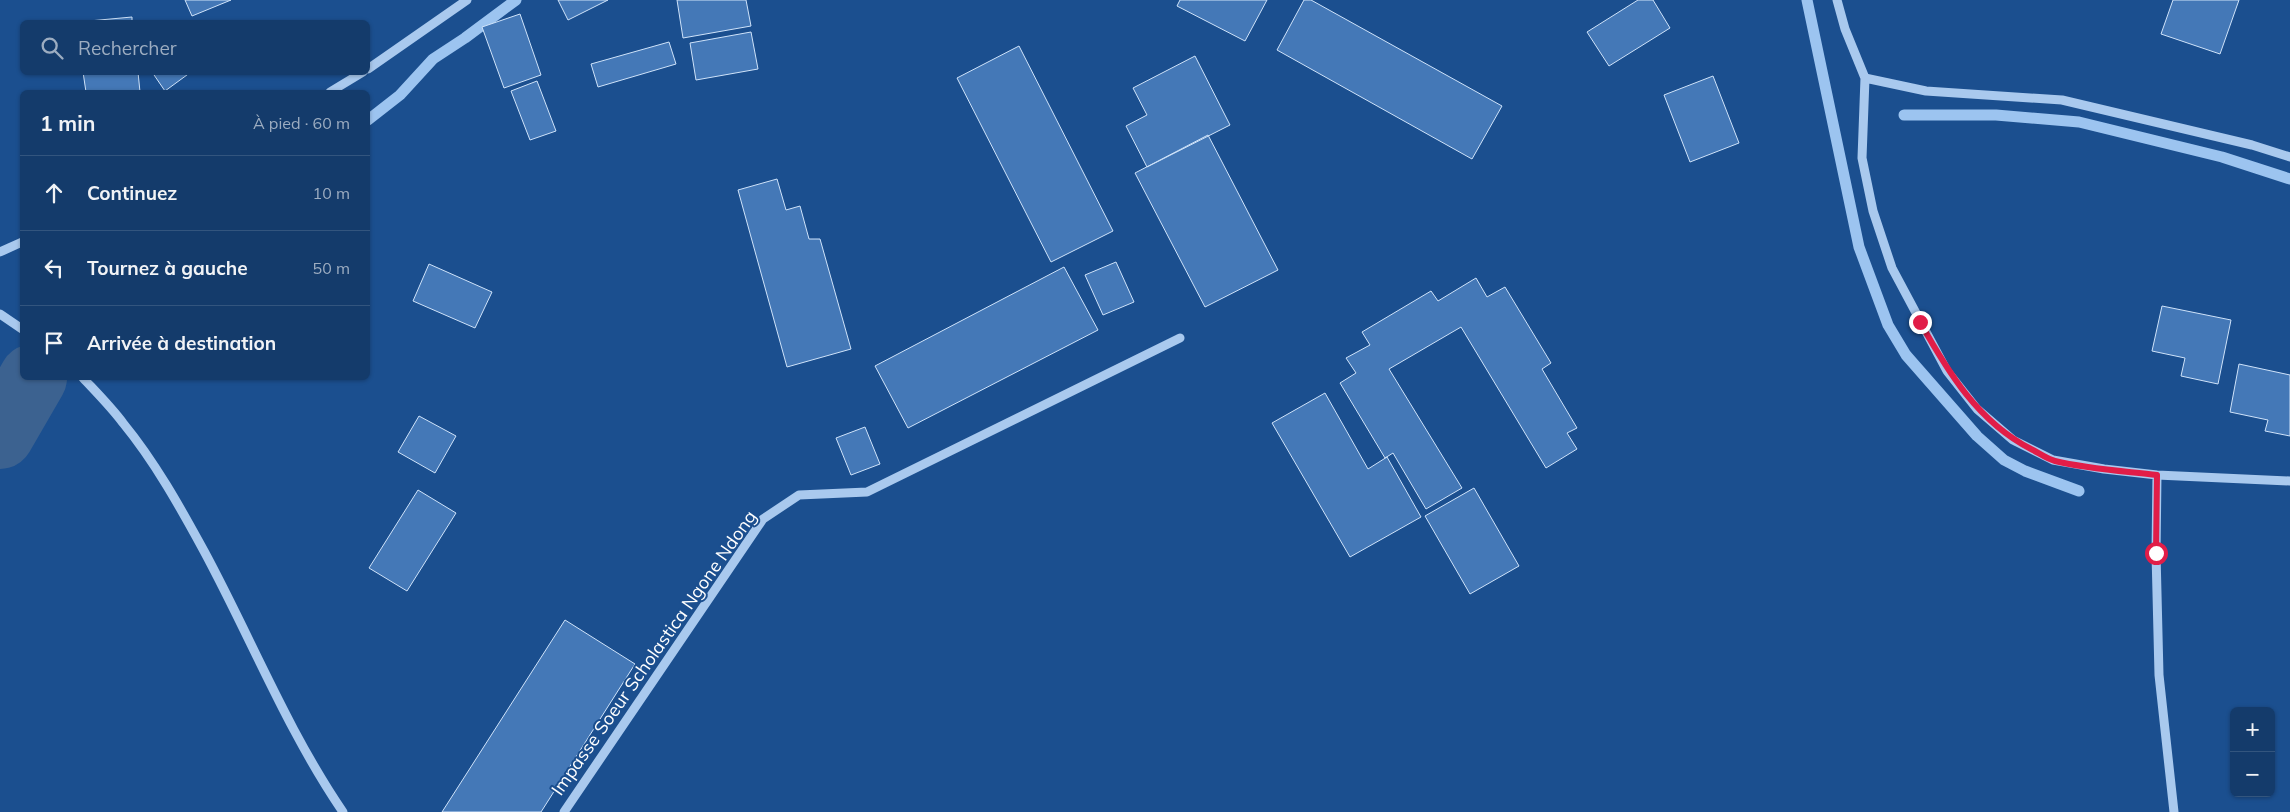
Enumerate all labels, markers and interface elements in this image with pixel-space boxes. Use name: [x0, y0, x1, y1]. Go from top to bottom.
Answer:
search box: [20, 20, 370, 75]
icon: search: [38, 34, 66, 62]
text: Rechercher: [78, 36, 177, 60]
text: 1 min: [40, 110, 95, 136]
text: À pied · 60 m: [253, 113, 350, 133]
icon: ahead: [40, 179, 68, 207]
text: Continuez: [87, 181, 177, 205]
text: 10 m: [313, 183, 350, 203]
icon: left: [40, 254, 68, 282]
text: Tournez à gauche: [87, 256, 248, 280]
text: 50 m: [313, 258, 350, 278]
route end: [1909, 311, 1932, 334]
icon: arrive: [40, 329, 68, 357]
text: Arrivée à destination: [87, 331, 276, 355]
street label: Impasse Soeur Scholastica Ngone Ndong: [546, 506, 761, 800]
route start: [2145, 542, 2168, 565]
map controls: [2230, 707, 2275, 797]
button: +: [2230, 707, 2275, 752]
button: −: [2230, 752, 2275, 797]

